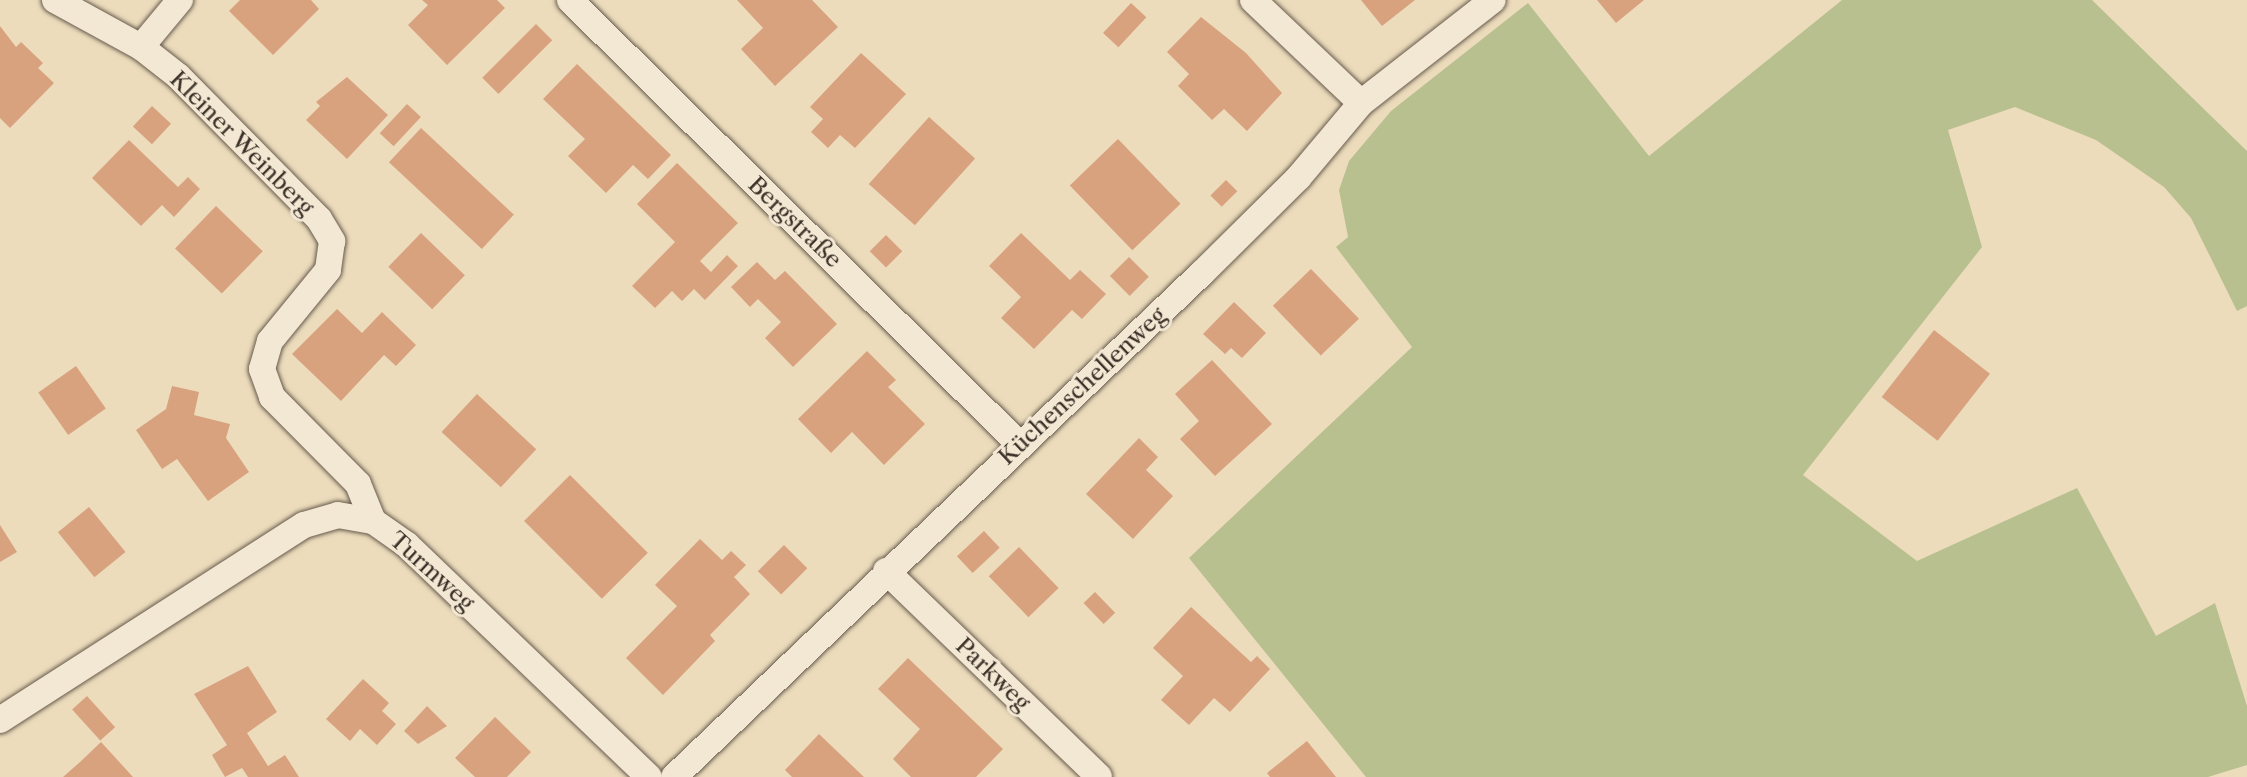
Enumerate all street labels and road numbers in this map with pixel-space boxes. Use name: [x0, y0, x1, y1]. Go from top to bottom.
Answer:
street label: Kleiner Weinberg: [164, 65, 320, 221]
street label: Bergstraße: [743, 171, 847, 273]
street label: Küchenschellenweg: [993, 301, 1171, 471]
street label: Turmweg: [384, 526, 480, 616]
street label: Parkweg: [950, 632, 1036, 716]

